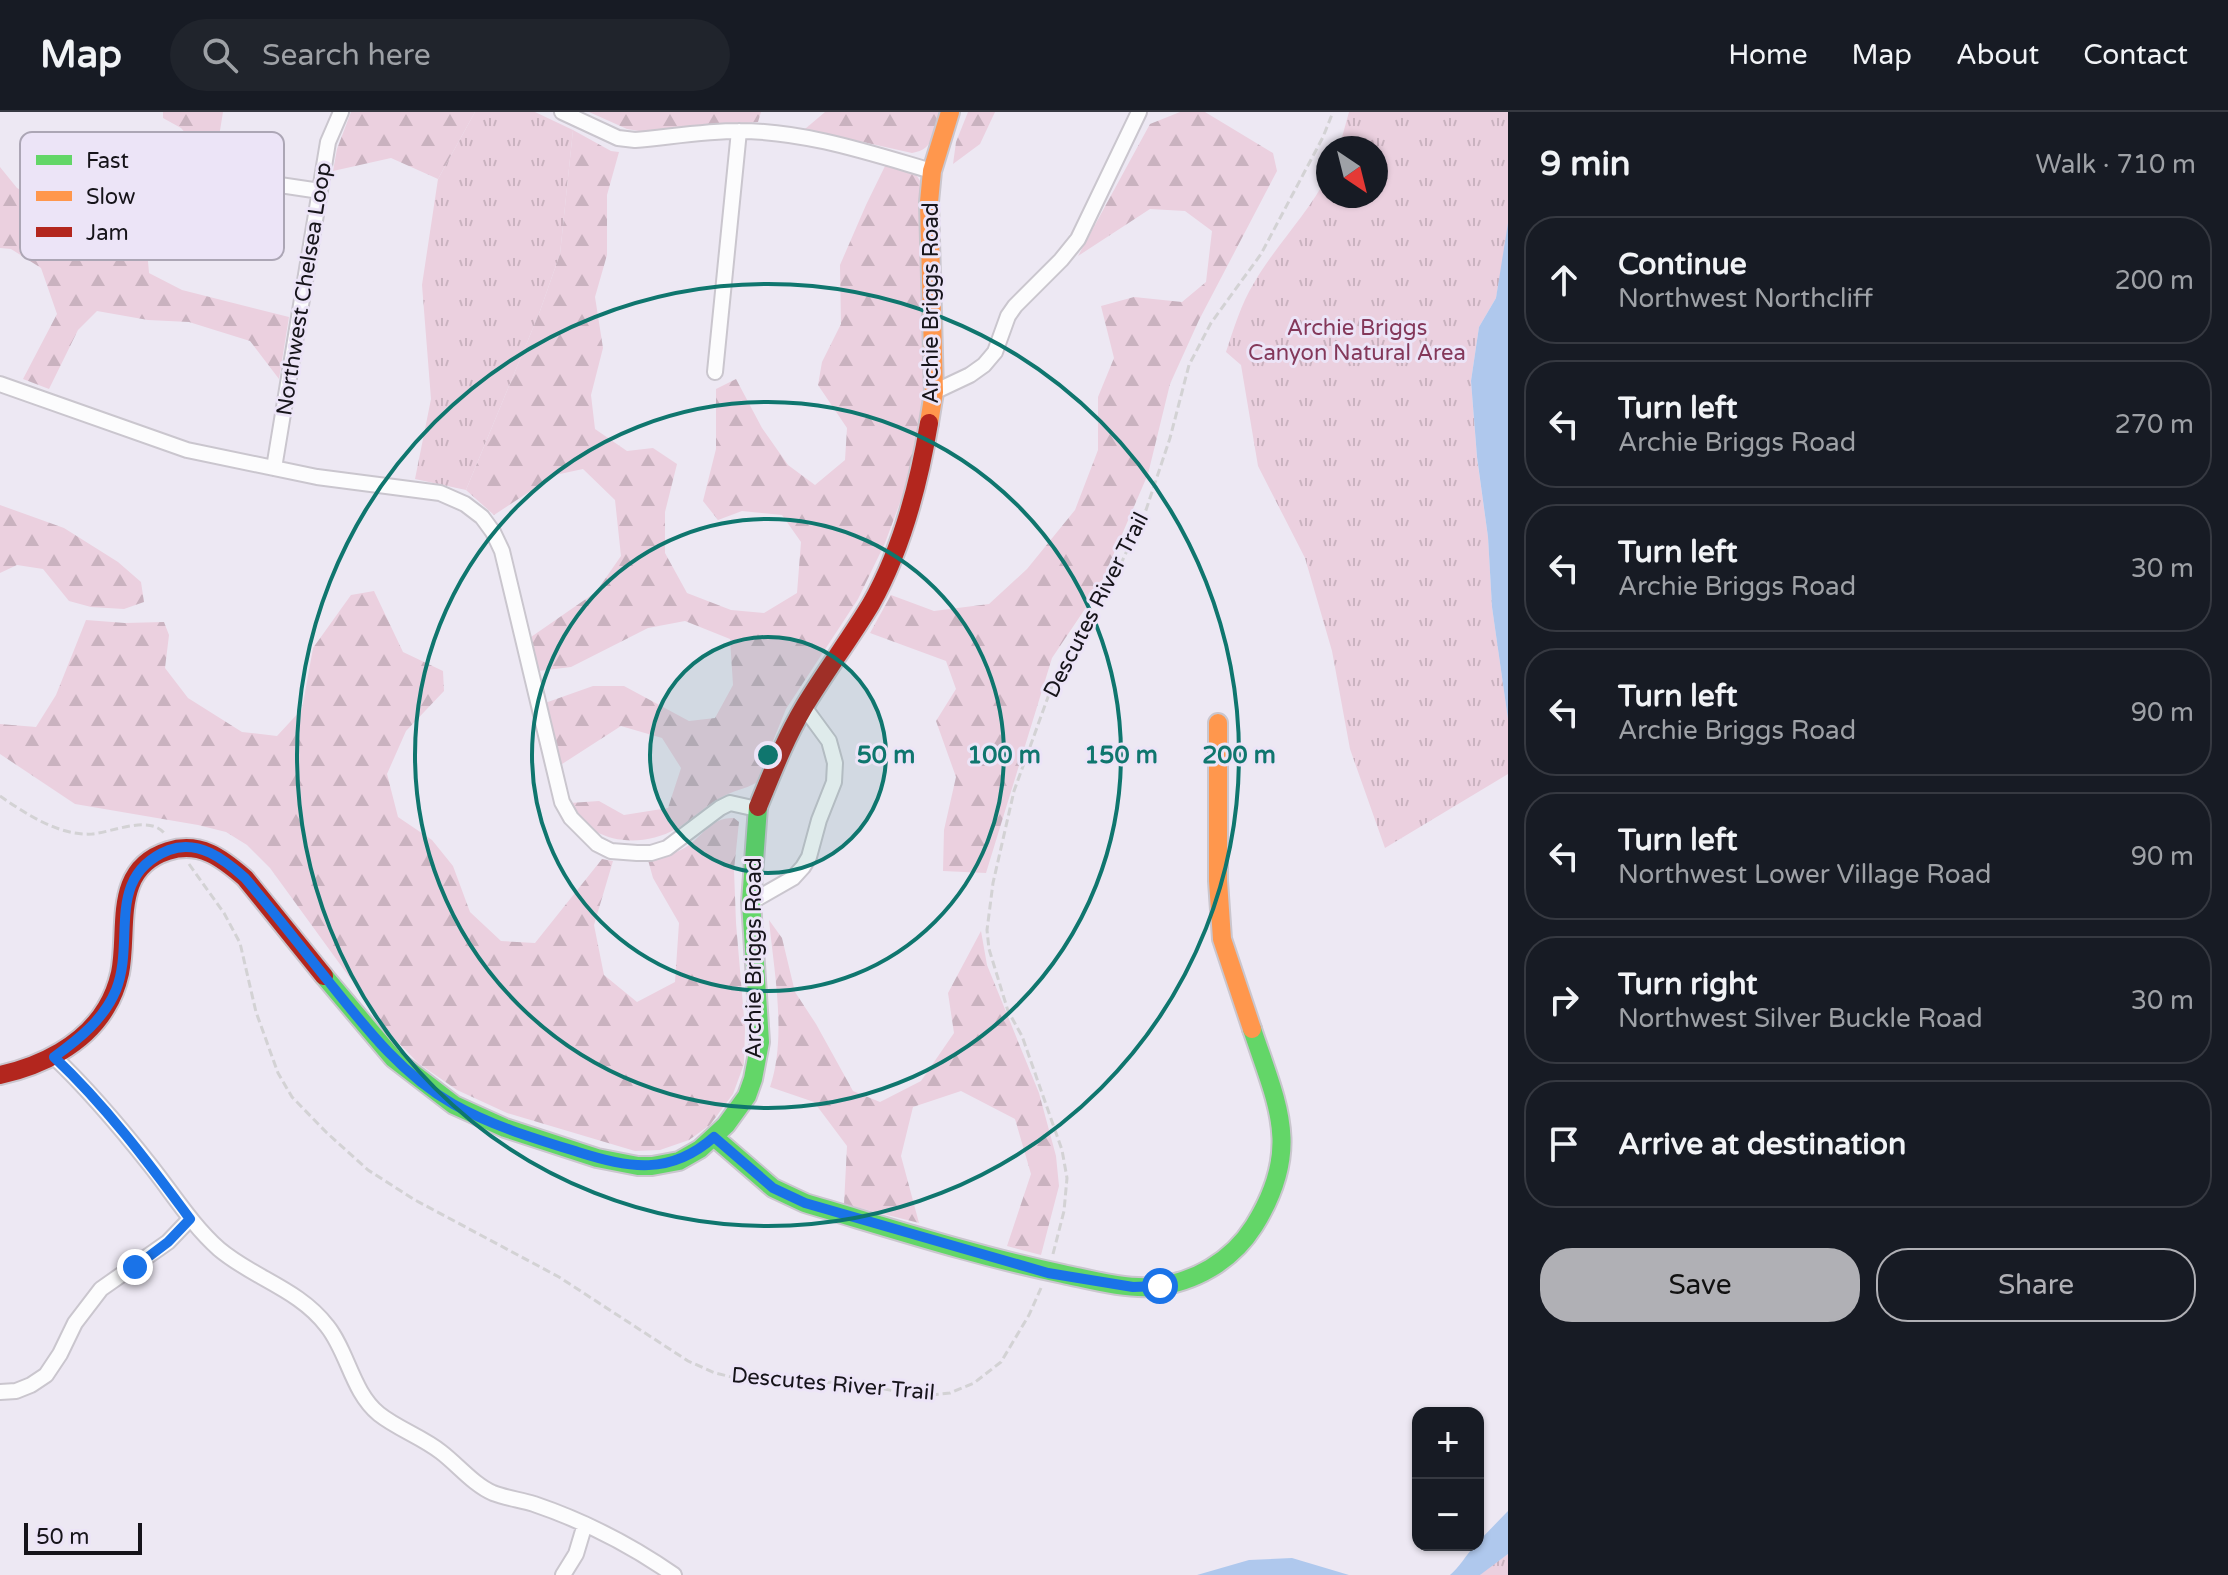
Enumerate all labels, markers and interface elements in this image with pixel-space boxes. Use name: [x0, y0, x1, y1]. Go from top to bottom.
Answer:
search box: [170, 19, 730, 91]
text: Map: [40, 32, 122, 78]
icon: search: [198, 33, 242, 77]
text: Search here: [262, 37, 431, 74]
text: Home: [1728, 38, 1808, 72]
text: Map: [1852, 38, 1912, 72]
text: About: [1956, 38, 2039, 72]
text: Contact: [2083, 38, 2188, 72]
legend: [20, 132, 284, 260]
north arrow: [1316, 136, 1388, 208]
text: 9 min: [1540, 144, 1631, 185]
text: Fast: [86, 148, 129, 174]
text: Walk · 710 m: [2036, 149, 2196, 180]
street label: Northwest Chelsea Loop: [271, 160, 337, 418]
text: Slow: [86, 184, 136, 210]
street label: Archie Briggs Road: [918, 202, 944, 404]
text: Jam: [86, 220, 129, 246]
text: Continue: [1618, 246, 1747, 283]
icon: ahead: [1542, 258, 1586, 302]
text: 200 m: [2114, 265, 2194, 296]
text: Northwest Northcliff: [1618, 283, 1873, 314]
park label: Archie Briggs Canyon Natural Area: [1248, 315, 1466, 366]
text: Turn left: [1618, 390, 1737, 427]
icon: left: [1542, 402, 1586, 446]
text: 270 m: [2114, 409, 2194, 440]
text: Archie Briggs Road: [1618, 427, 1856, 458]
street label: Descutes River Trail: [1038, 508, 1154, 702]
text: Turn left: [1618, 534, 1737, 571]
icon: left: [1542, 546, 1586, 590]
text: 30 m: [2131, 553, 2194, 584]
text: Archie Briggs Road: [1618, 571, 1856, 602]
text: Turn left: [1618, 678, 1737, 715]
icon: left: [1542, 690, 1586, 734]
text: 90 m: [2131, 697, 2194, 728]
text: Archie Briggs Road: [1618, 715, 1856, 746]
centre of rings: [754, 741, 782, 769]
text: 50 m: [857, 741, 915, 770]
text: 100 m: [967, 741, 1041, 770]
text: 150 m: [1084, 741, 1158, 770]
text: 200 m: [1202, 741, 1276, 770]
text: Turn left: [1618, 822, 1737, 859]
icon: left: [1542, 834, 1586, 878]
text: 90 m: [2131, 841, 2194, 872]
street label: Archie Briggs Road: [741, 857, 767, 1059]
text: Northwest Lower Village Road: [1618, 859, 1992, 890]
text: Turn right: [1618, 966, 1758, 1003]
icon: right: [1542, 978, 1586, 1022]
text: 30 m: [2131, 985, 2194, 1016]
text: Northwest Silver Buckle Road: [1618, 1003, 1983, 1034]
icon: arrive: [1542, 1122, 1586, 1166]
text: Arrive at destination: [1618, 1126, 1906, 1163]
button: Save: [1540, 1248, 1860, 1322]
button: Share: [1876, 1248, 2196, 1322]
route end: [117, 1249, 153, 1285]
route start: [1142, 1268, 1178, 1304]
street label: Descutes River Trail: [730, 1362, 936, 1406]
map controls: [1412, 1407, 1484, 1551]
button: +: [1412, 1407, 1484, 1479]
button: −: [1412, 1479, 1484, 1551]
scale bar: [24, 1519, 142, 1555]
text: 50 m: [36, 1524, 90, 1550]

